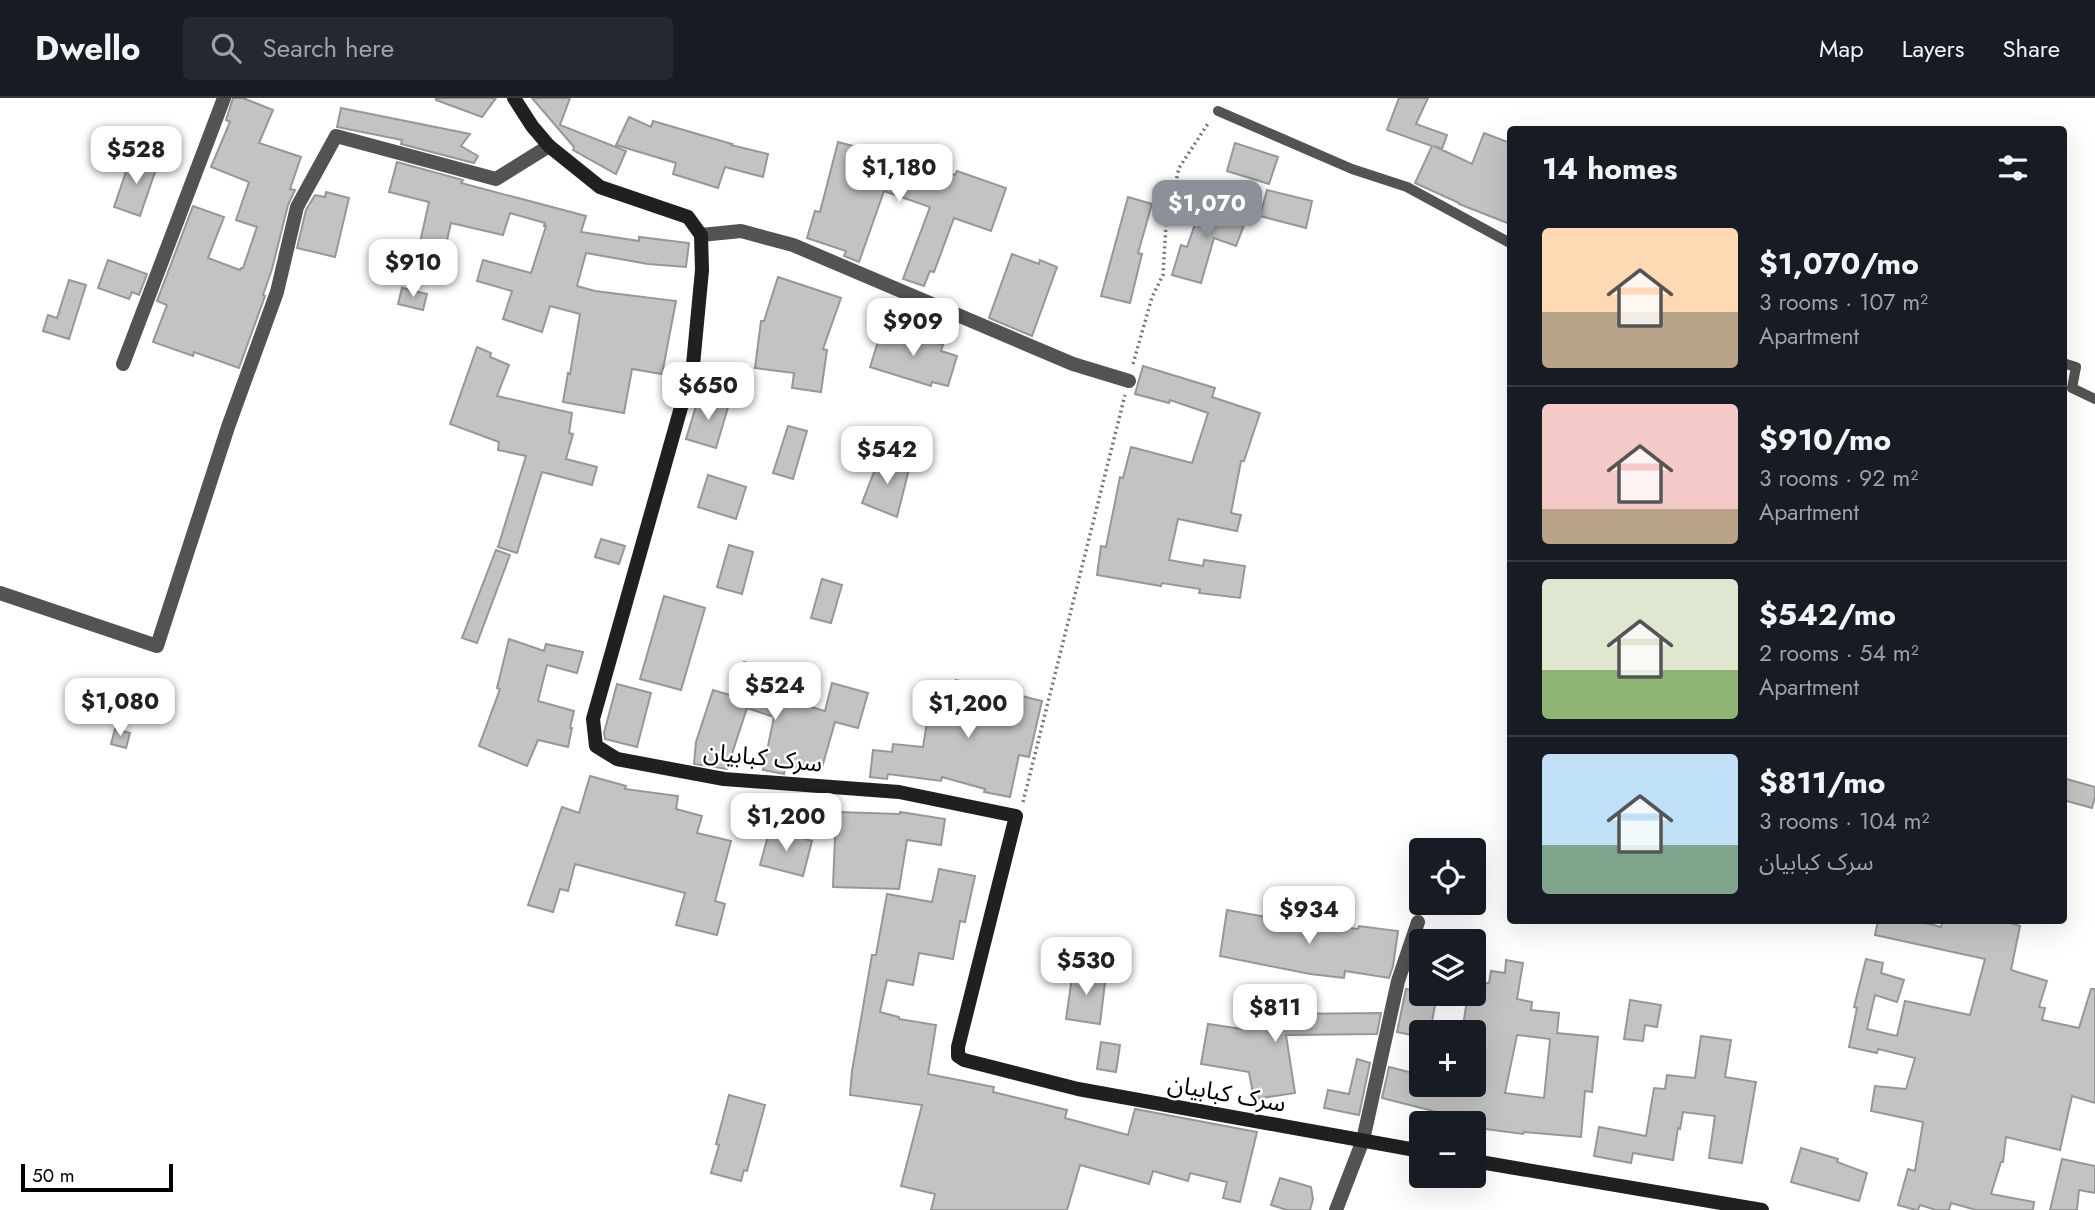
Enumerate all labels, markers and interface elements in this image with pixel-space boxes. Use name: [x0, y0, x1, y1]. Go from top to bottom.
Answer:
search box: [183, 17, 673, 80]
text: Dwello: [35, 25, 141, 72]
icon: search: [207, 29, 245, 67]
text: Search here: [263, 29, 394, 67]
text: Map: [1819, 31, 1864, 66]
text: Layers: [1902, 31, 1964, 66]
text: Share: [2002, 31, 2060, 66]
pin: $528: [95, 126, 177, 186]
text: $528: [107, 132, 165, 166]
pin: $1,180: [842, 144, 956, 204]
text: 14 homes: [1542, 147, 1677, 190]
icon: filters: [1994, 149, 2032, 187]
text: $1,180: [862, 150, 936, 184]
pin: $1,070: [1150, 180, 1264, 240]
text: $1,070: [1168, 186, 1246, 220]
pin: $910: [372, 240, 454, 299]
text: $1,070/mo: [1759, 242, 1919, 285]
text: $910: [385, 245, 441, 279]
icon: home: [1598, 256, 1682, 340]
text: 3 rooms · 107 m²: [1759, 285, 1928, 319]
pin: $909: [872, 299, 954, 358]
text: $909: [883, 304, 943, 338]
text: Apartment: [1759, 319, 1859, 353]
pin: $650: [667, 362, 749, 422]
text: $650: [678, 368, 738, 402]
text: $910/mo: [1759, 418, 1891, 461]
pin: $542: [846, 426, 928, 486]
text: $542: [857, 432, 917, 466]
icon: home: [1598, 432, 1682, 516]
text: 3 rooms · 92 m²: [1759, 461, 1918, 495]
text: Apartment: [1759, 495, 1859, 529]
text: $542/mo: [1759, 593, 1896, 636]
icon: home: [1598, 607, 1682, 691]
text: 2 rooms · 54 m²: [1759, 636, 1919, 670]
pin: $524: [734, 662, 816, 722]
text: $524: [745, 668, 805, 702]
text: Apartment: [1759, 670, 1859, 704]
pin: $1,080: [63, 678, 177, 738]
pin: $1,200: [911, 680, 1025, 740]
text: $1,080: [81, 684, 159, 718]
text: $1,200: [928, 686, 1008, 720]
street label: سرک کبابیان: [702, 733, 824, 781]
text: $811/mo: [1759, 761, 1885, 804]
icon: home: [1598, 782, 1682, 866]
pin: $1,200: [729, 794, 843, 853]
text: $1,200: [746, 799, 826, 833]
text: 3 rooms · 104 m²: [1759, 804, 1929, 838]
map controls: [1409, 838, 1486, 1188]
button: locate: [1409, 838, 1486, 915]
text: سرک کبابیان: [1759, 845, 1874, 879]
pin: $934: [1268, 886, 1350, 946]
text: $934: [1279, 892, 1339, 926]
button: layers: [1409, 929, 1486, 1006]
pin: $530: [1045, 937, 1127, 997]
text: $530: [1057, 943, 1115, 977]
pin: $811: [1234, 984, 1316, 1044]
text: $811: [1249, 990, 1301, 1024]
button: +: [1409, 1020, 1486, 1097]
street label: سرک کبابیان: [1165, 1065, 1289, 1121]
button: −: [1409, 1111, 1486, 1188]
scale bar: [21, 1161, 173, 1193]
text: 50 m: [32, 1162, 75, 1189]

